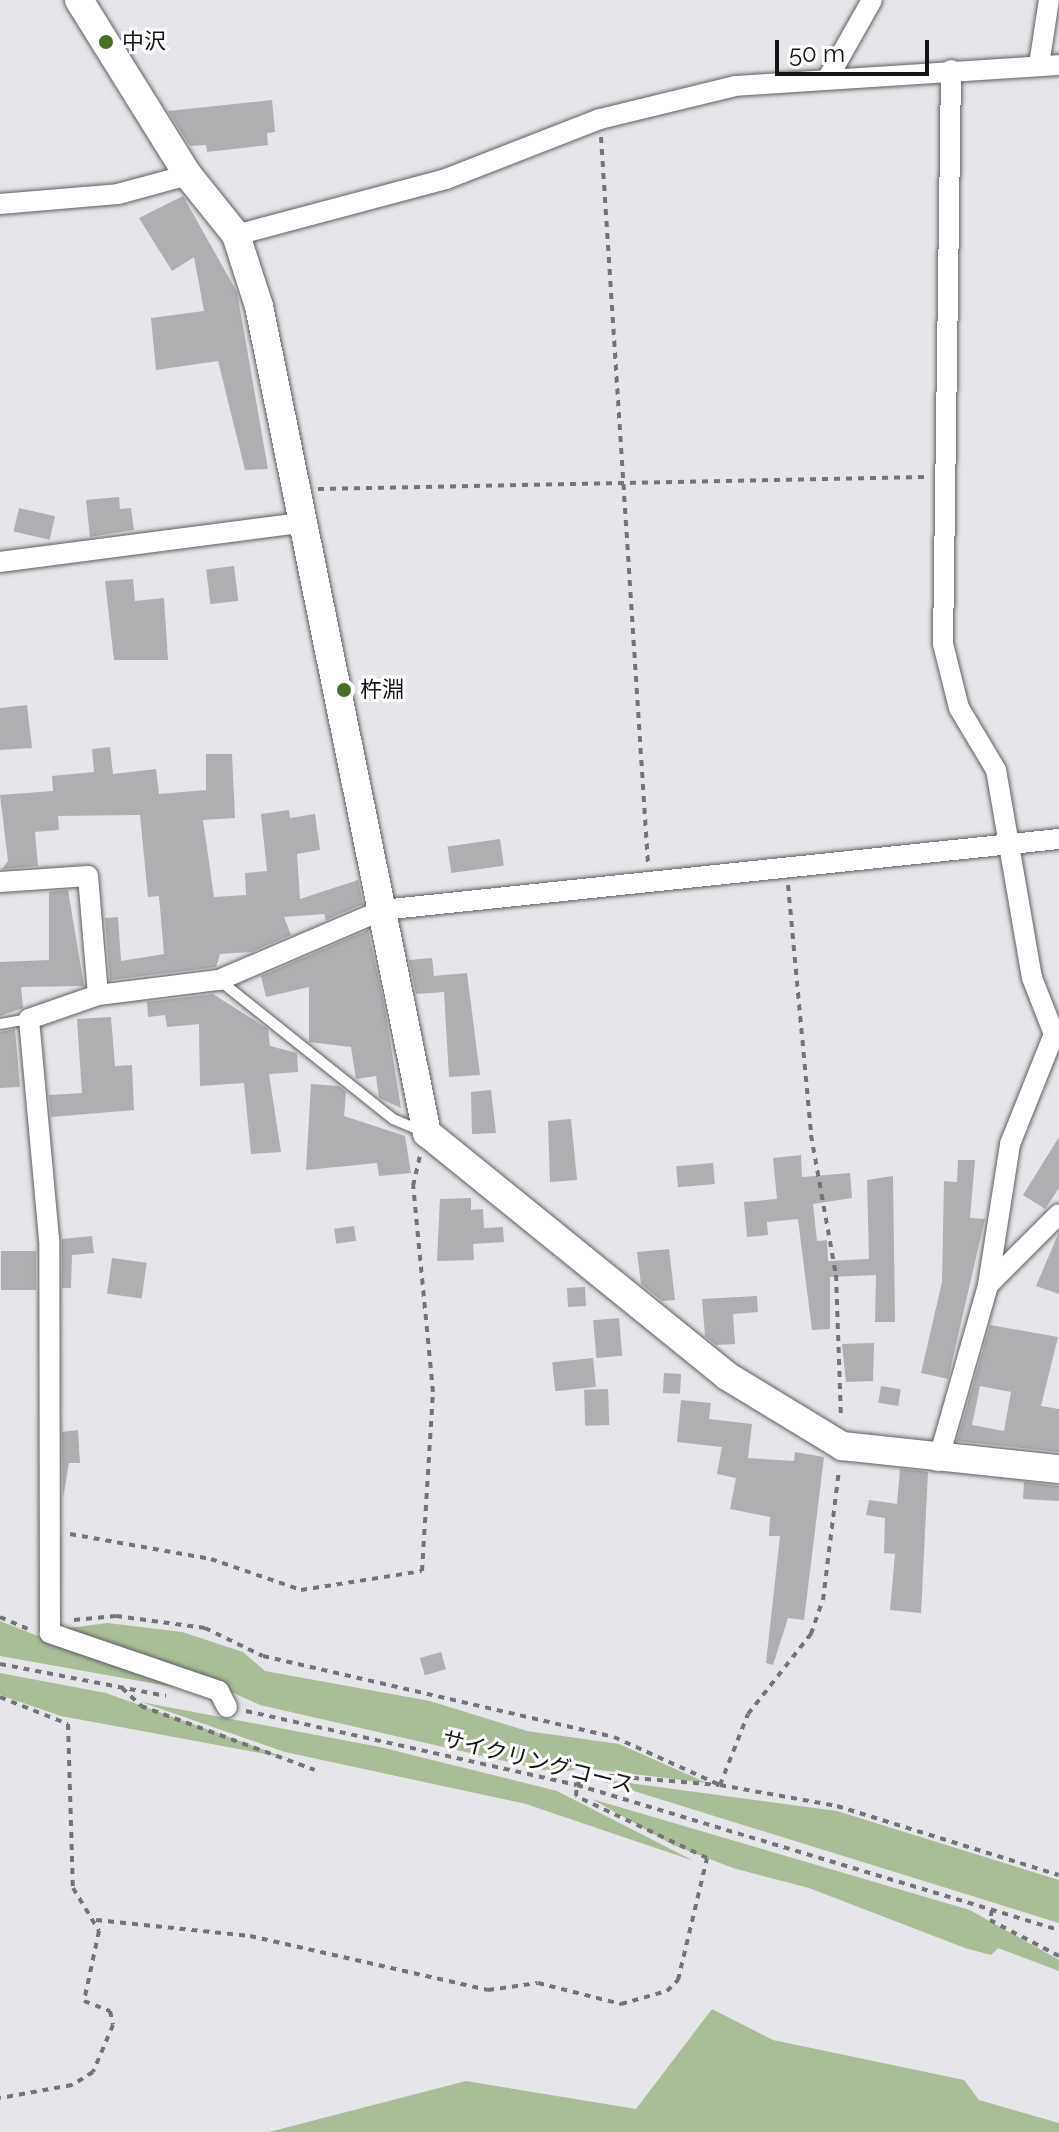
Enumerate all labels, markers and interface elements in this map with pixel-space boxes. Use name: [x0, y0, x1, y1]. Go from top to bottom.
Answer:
scale bar: [779, 24, 933, 74]
place label: 中沢: [122, 29, 166, 55]
marker: 中沢: [97, 33, 115, 51]
text: 50 m: [789, 39, 845, 68]
place label: 杵淵: [360, 677, 404, 703]
marker: 杵淵: [335, 681, 353, 699]
street label: サイクリングコース: [439, 1725, 637, 1799]

